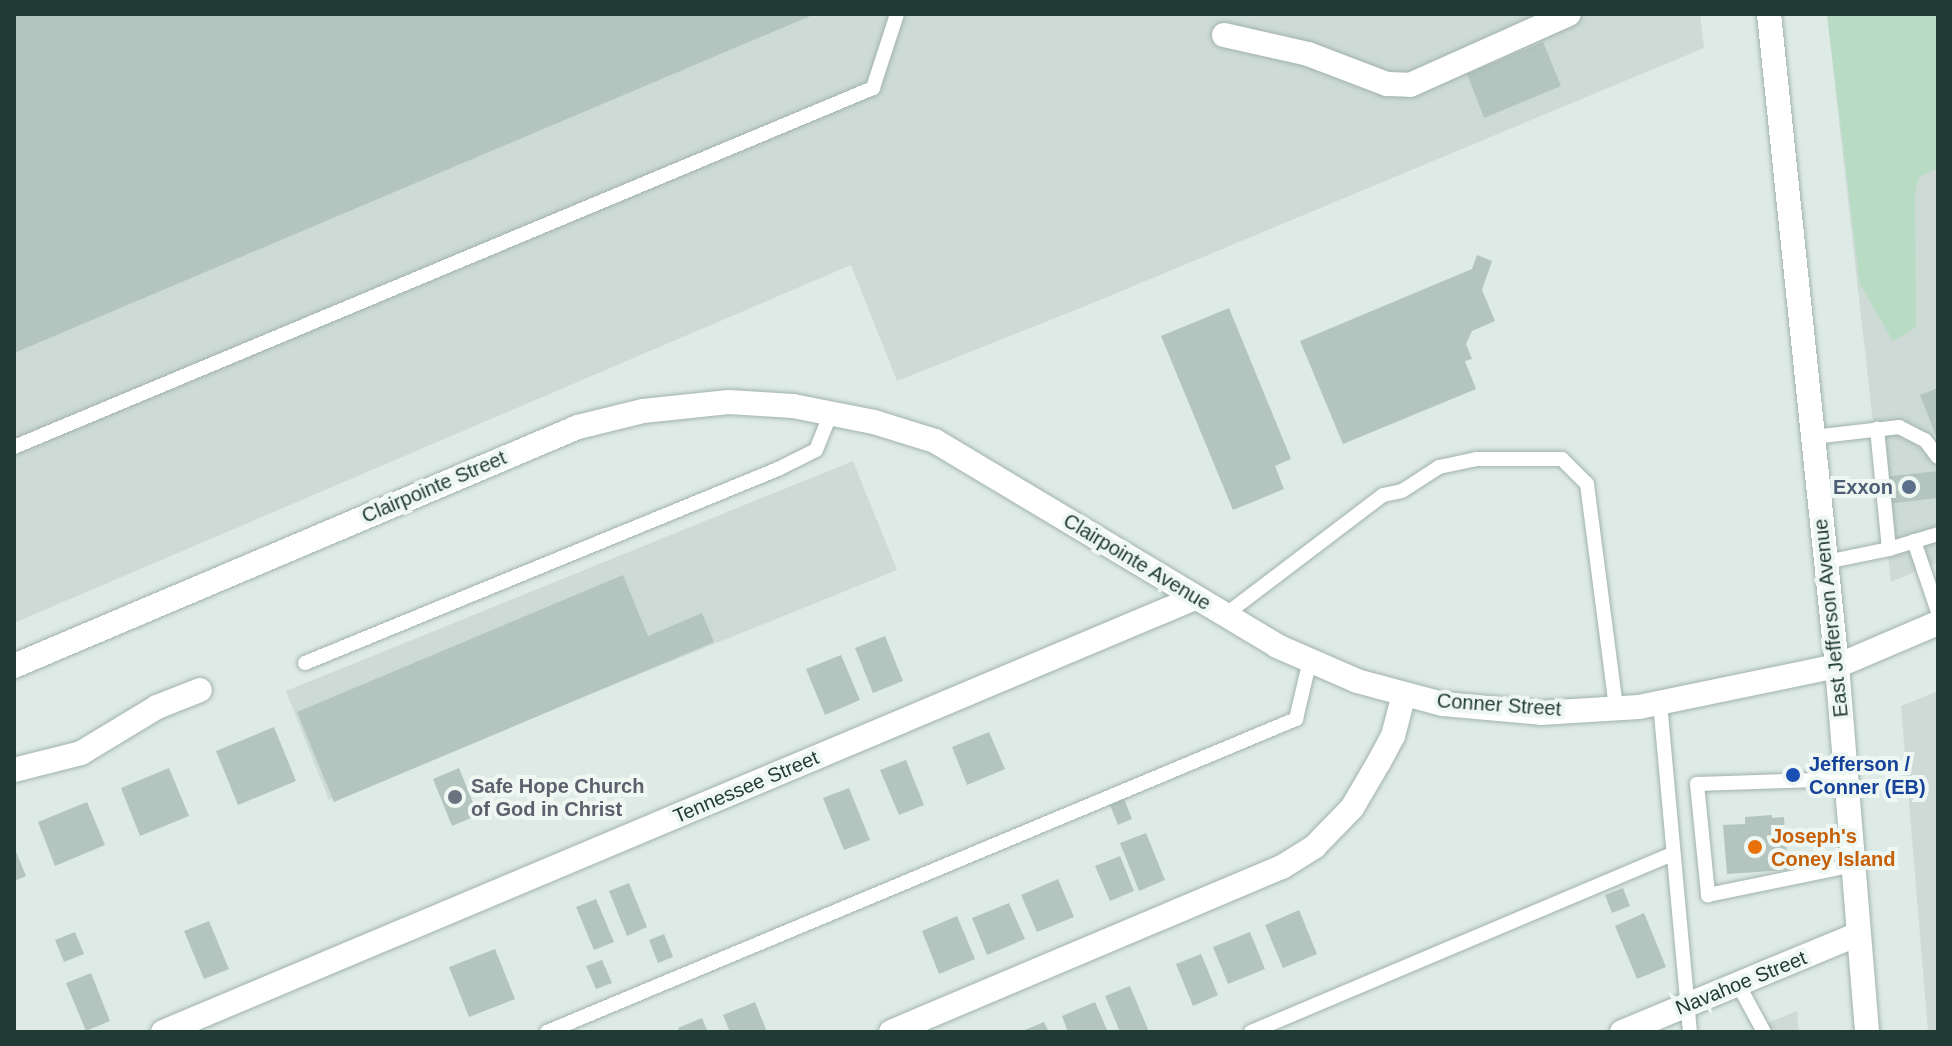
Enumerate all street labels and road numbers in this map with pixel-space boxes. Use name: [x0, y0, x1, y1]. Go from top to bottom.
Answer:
street label: Clairpointe Street: [358, 446, 510, 528]
street label: Clairpointe Avenue: [1059, 508, 1215, 616]
street label: East Jefferson Avenue: [1809, 517, 1853, 719]
street label: Conner Street: [1436, 689, 1562, 721]
street label: Tennessee Street: [670, 746, 822, 828]
street label: Navahoe Street: [1672, 946, 1810, 1020]

